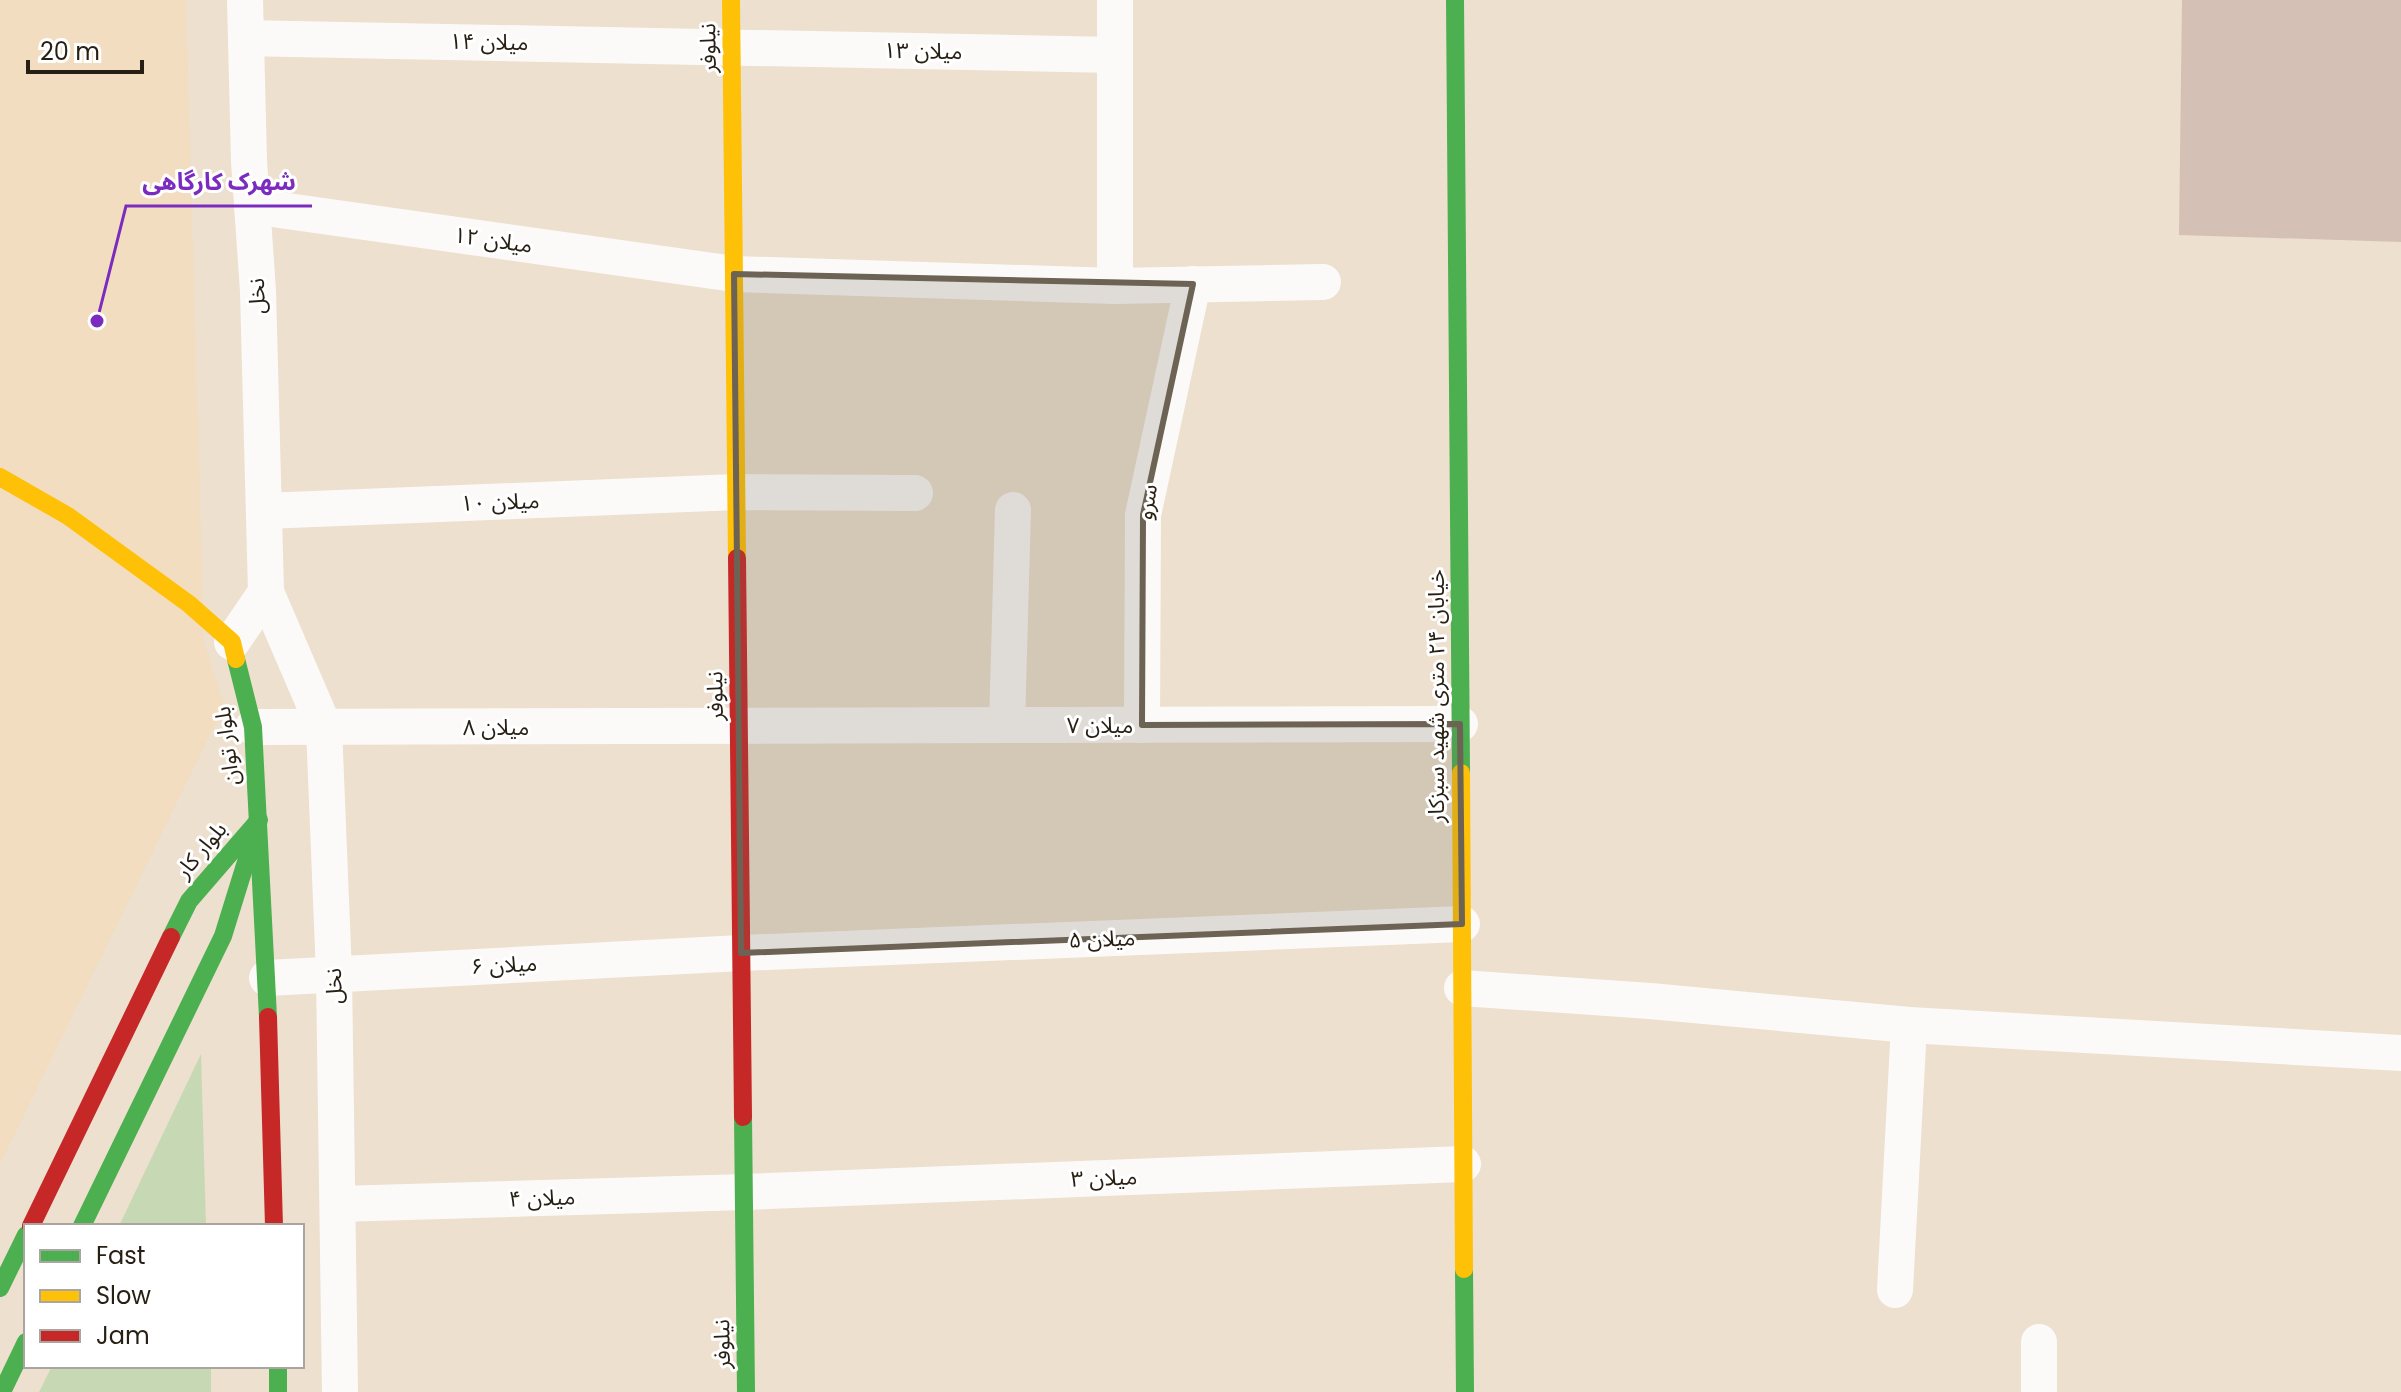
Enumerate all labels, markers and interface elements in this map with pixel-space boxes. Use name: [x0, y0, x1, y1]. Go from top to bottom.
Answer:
street label: نیلوفر: [692, 23, 724, 74]
scale bar: [28, 24, 142, 74]
street label: میلان ۱۴: [449, 26, 529, 58]
text: 20 m: [40, 35, 100, 68]
street label: میلان ۱۳: [883, 35, 963, 67]
callout: شهرک کارگاهی: [126, 158, 312, 206]
text: شهرک کارگاهی: [142, 165, 296, 198]
street label: میلان ۱۲: [452, 219, 534, 261]
street label: نخل: [241, 277, 273, 315]
street label: سرو: [1129, 482, 1165, 522]
street label: میلان ۱۰: [460, 485, 540, 519]
street label: خیابان ۲۴ متری شهید سبزکار: [1421, 569, 1452, 824]
street label: نیلوفر: [699, 671, 731, 722]
street label: بلوار توان: [207, 705, 247, 787]
street label: میلان ۷: [1067, 710, 1133, 741]
street label: میلان ۸: [463, 712, 529, 743]
street label: بلوار کار: [167, 815, 234, 886]
street label: میلان ۵: [1068, 922, 1136, 956]
street label: میلان ۶: [470, 948, 538, 982]
street label: نخل: [318, 967, 350, 1005]
street label: میلان ۳: [1070, 1161, 1138, 1195]
street label: میلان ۴: [508, 1181, 576, 1215]
legend: [24, 1224, 304, 1368]
text: Fast: [96, 1239, 146, 1272]
text: Slow: [96, 1279, 151, 1312]
text: Jam: [96, 1319, 150, 1352]
street label: نیلوفر: [706, 1319, 738, 1370]

